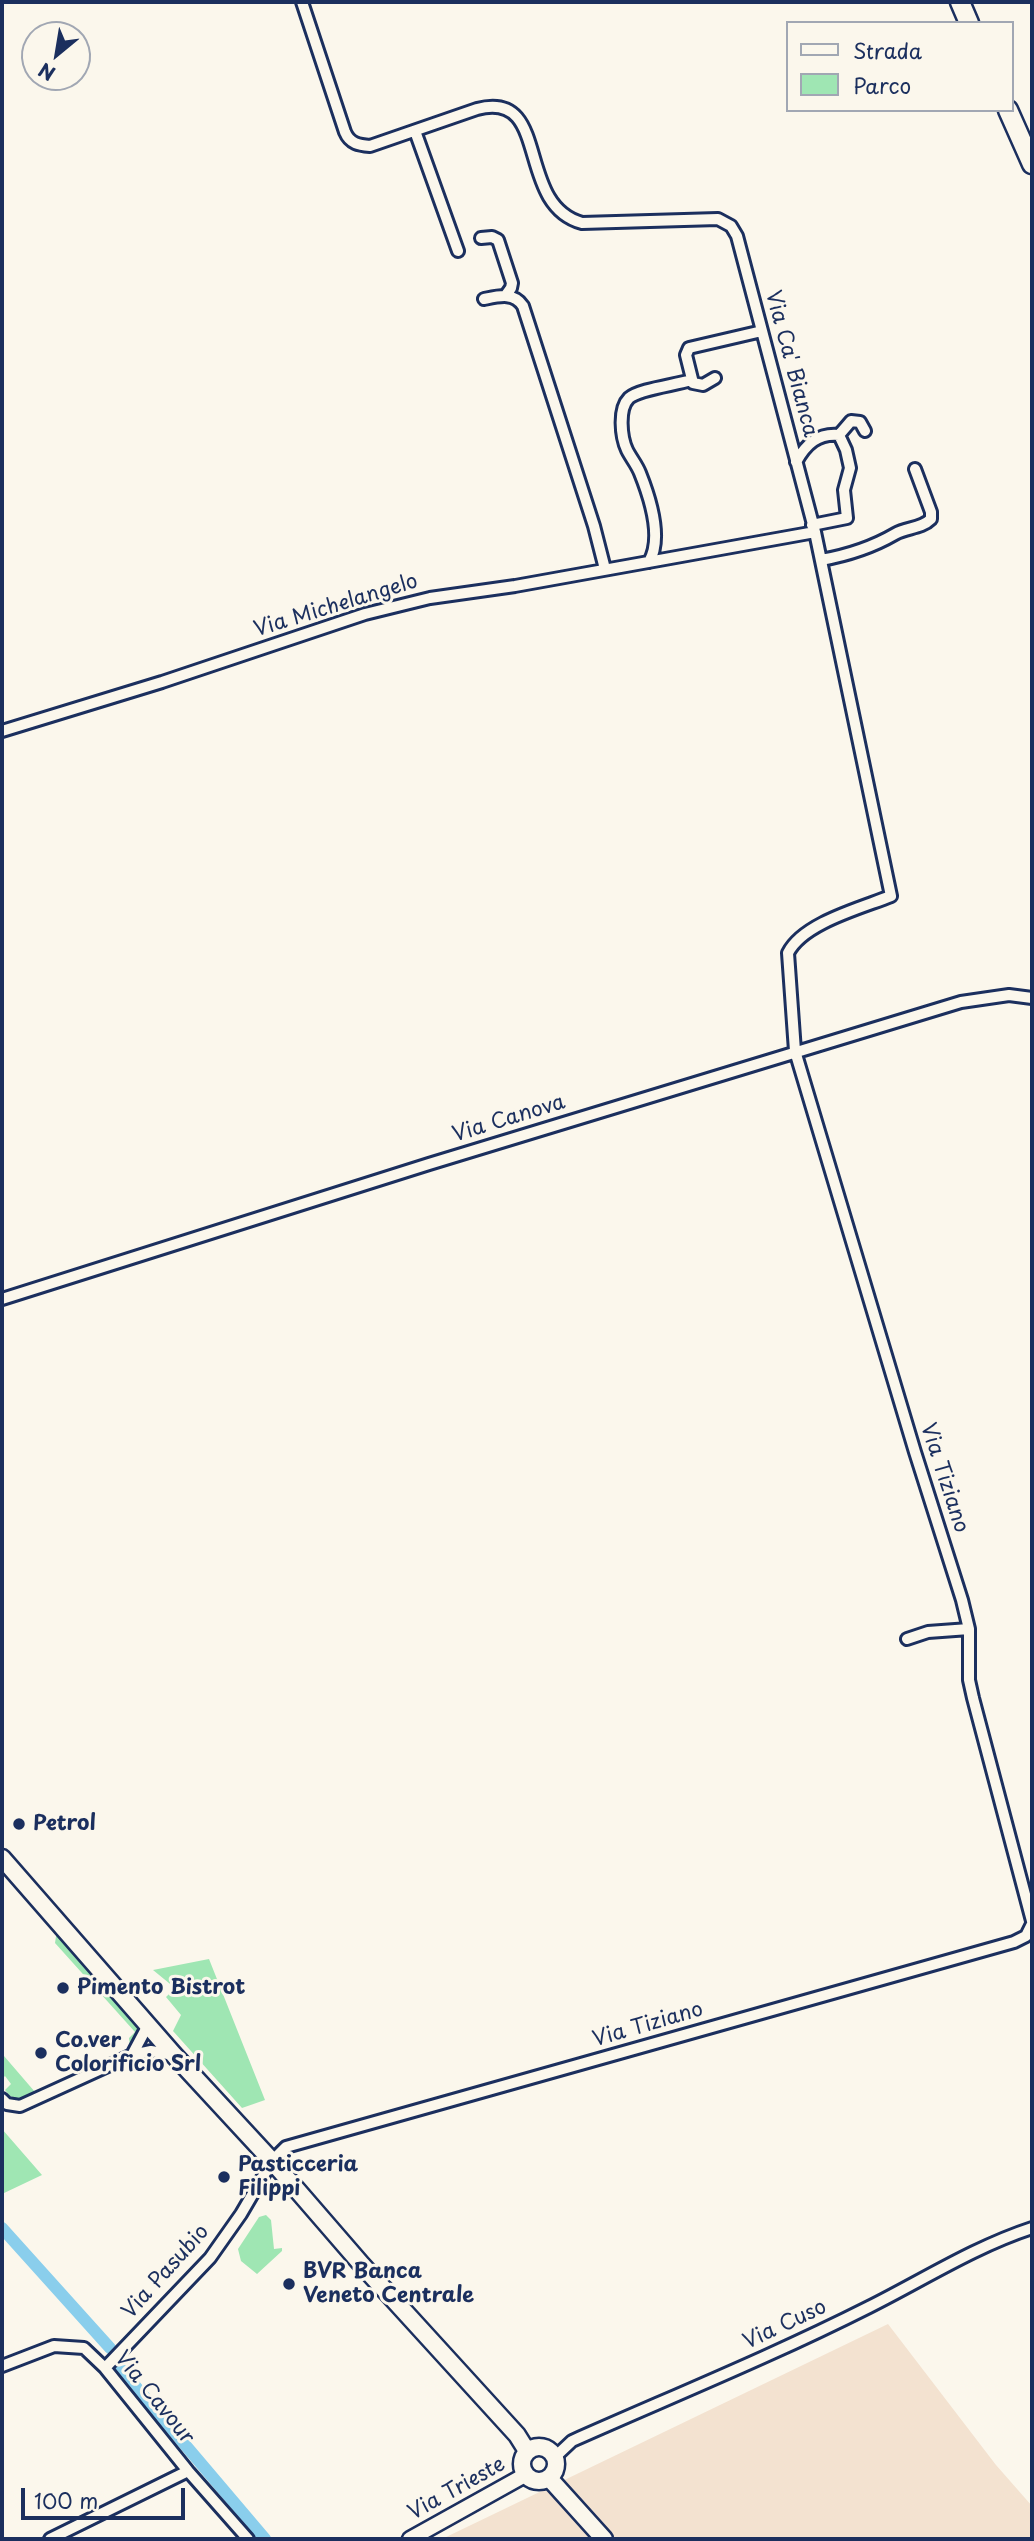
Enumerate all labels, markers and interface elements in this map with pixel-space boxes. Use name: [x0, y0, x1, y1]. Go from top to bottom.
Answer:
north arrow: [21, 21, 91, 91]
legend: [786, 21, 1013, 112]
text: Strada: [853, 34, 922, 66]
text: N: [33, 57, 60, 88]
text: Parco: [853, 69, 911, 101]
street label: Via Ca' Bianca: [759, 288, 823, 440]
street label: Via Michelangelo: [251, 569, 421, 643]
street label: Via Canova: [450, 1090, 568, 1148]
street label: Via Tiziano: [914, 1420, 974, 1536]
place label: Petrol: [33, 1811, 96, 1837]
marker: Petrol: [11, 1816, 27, 1832]
place label: Pimento Bistrot: [77, 1975, 245, 2001]
marker: Pimento Bistrot: [55, 1980, 71, 1996]
street label: Via Tiziano: [590, 1997, 706, 2053]
place label: Co.ver Colorificio Srl: [55, 2028, 201, 2078]
marker: Co.ver Colorificio Srl: [33, 2045, 49, 2061]
place label: Pasticceria Filippi: [238, 2152, 358, 2202]
marker: Pasticceria Filippi: [216, 2169, 232, 2185]
street label: Via Pasubio: [117, 2220, 215, 2324]
place label: BVR Banca Veneto Centrale: [303, 2259, 474, 2309]
marker: BVR Banca Veneto Centrale: [281, 2276, 297, 2292]
street label: Via Cuso: [739, 2295, 831, 2355]
street label: Via Cavour: [109, 2346, 199, 2450]
street label: Via Trieste: [404, 2452, 510, 2526]
scale bar: [24, 2474, 189, 2518]
text: 100 m: [34, 2484, 98, 2516]

